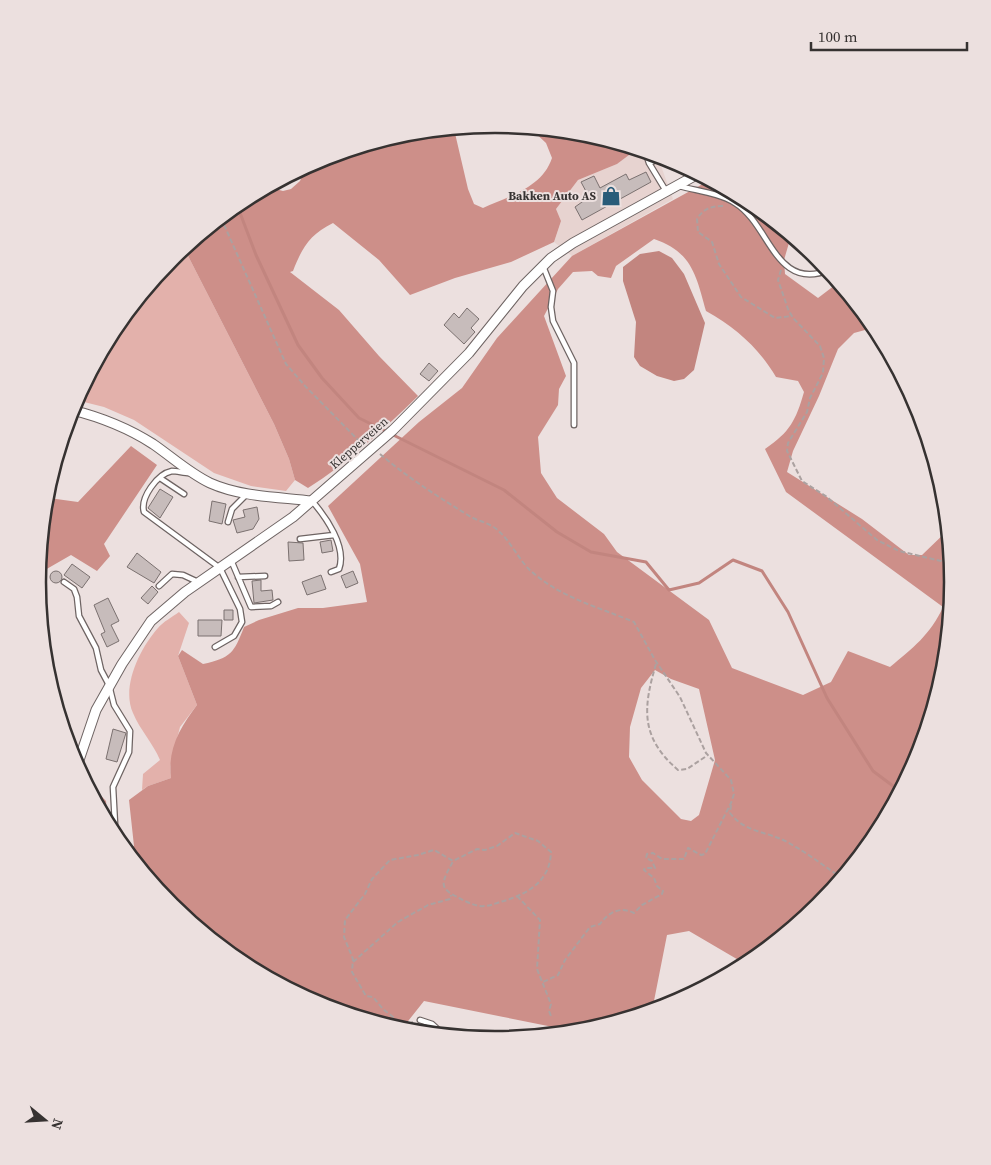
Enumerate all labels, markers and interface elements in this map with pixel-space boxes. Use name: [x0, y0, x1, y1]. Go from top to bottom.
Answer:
scale bar: [811, 20, 967, 52]
text: 100 m: [818, 26, 858, 47]
shop icon: Bakken Auto AS: [600, 185, 622, 207]
place label: Bakken Auto AS: [508, 188, 596, 204]
street label: Klepperveien: [327, 413, 391, 473]
north arrow: [20, 1095, 70, 1145]
text: N: [46, 1116, 68, 1132]

